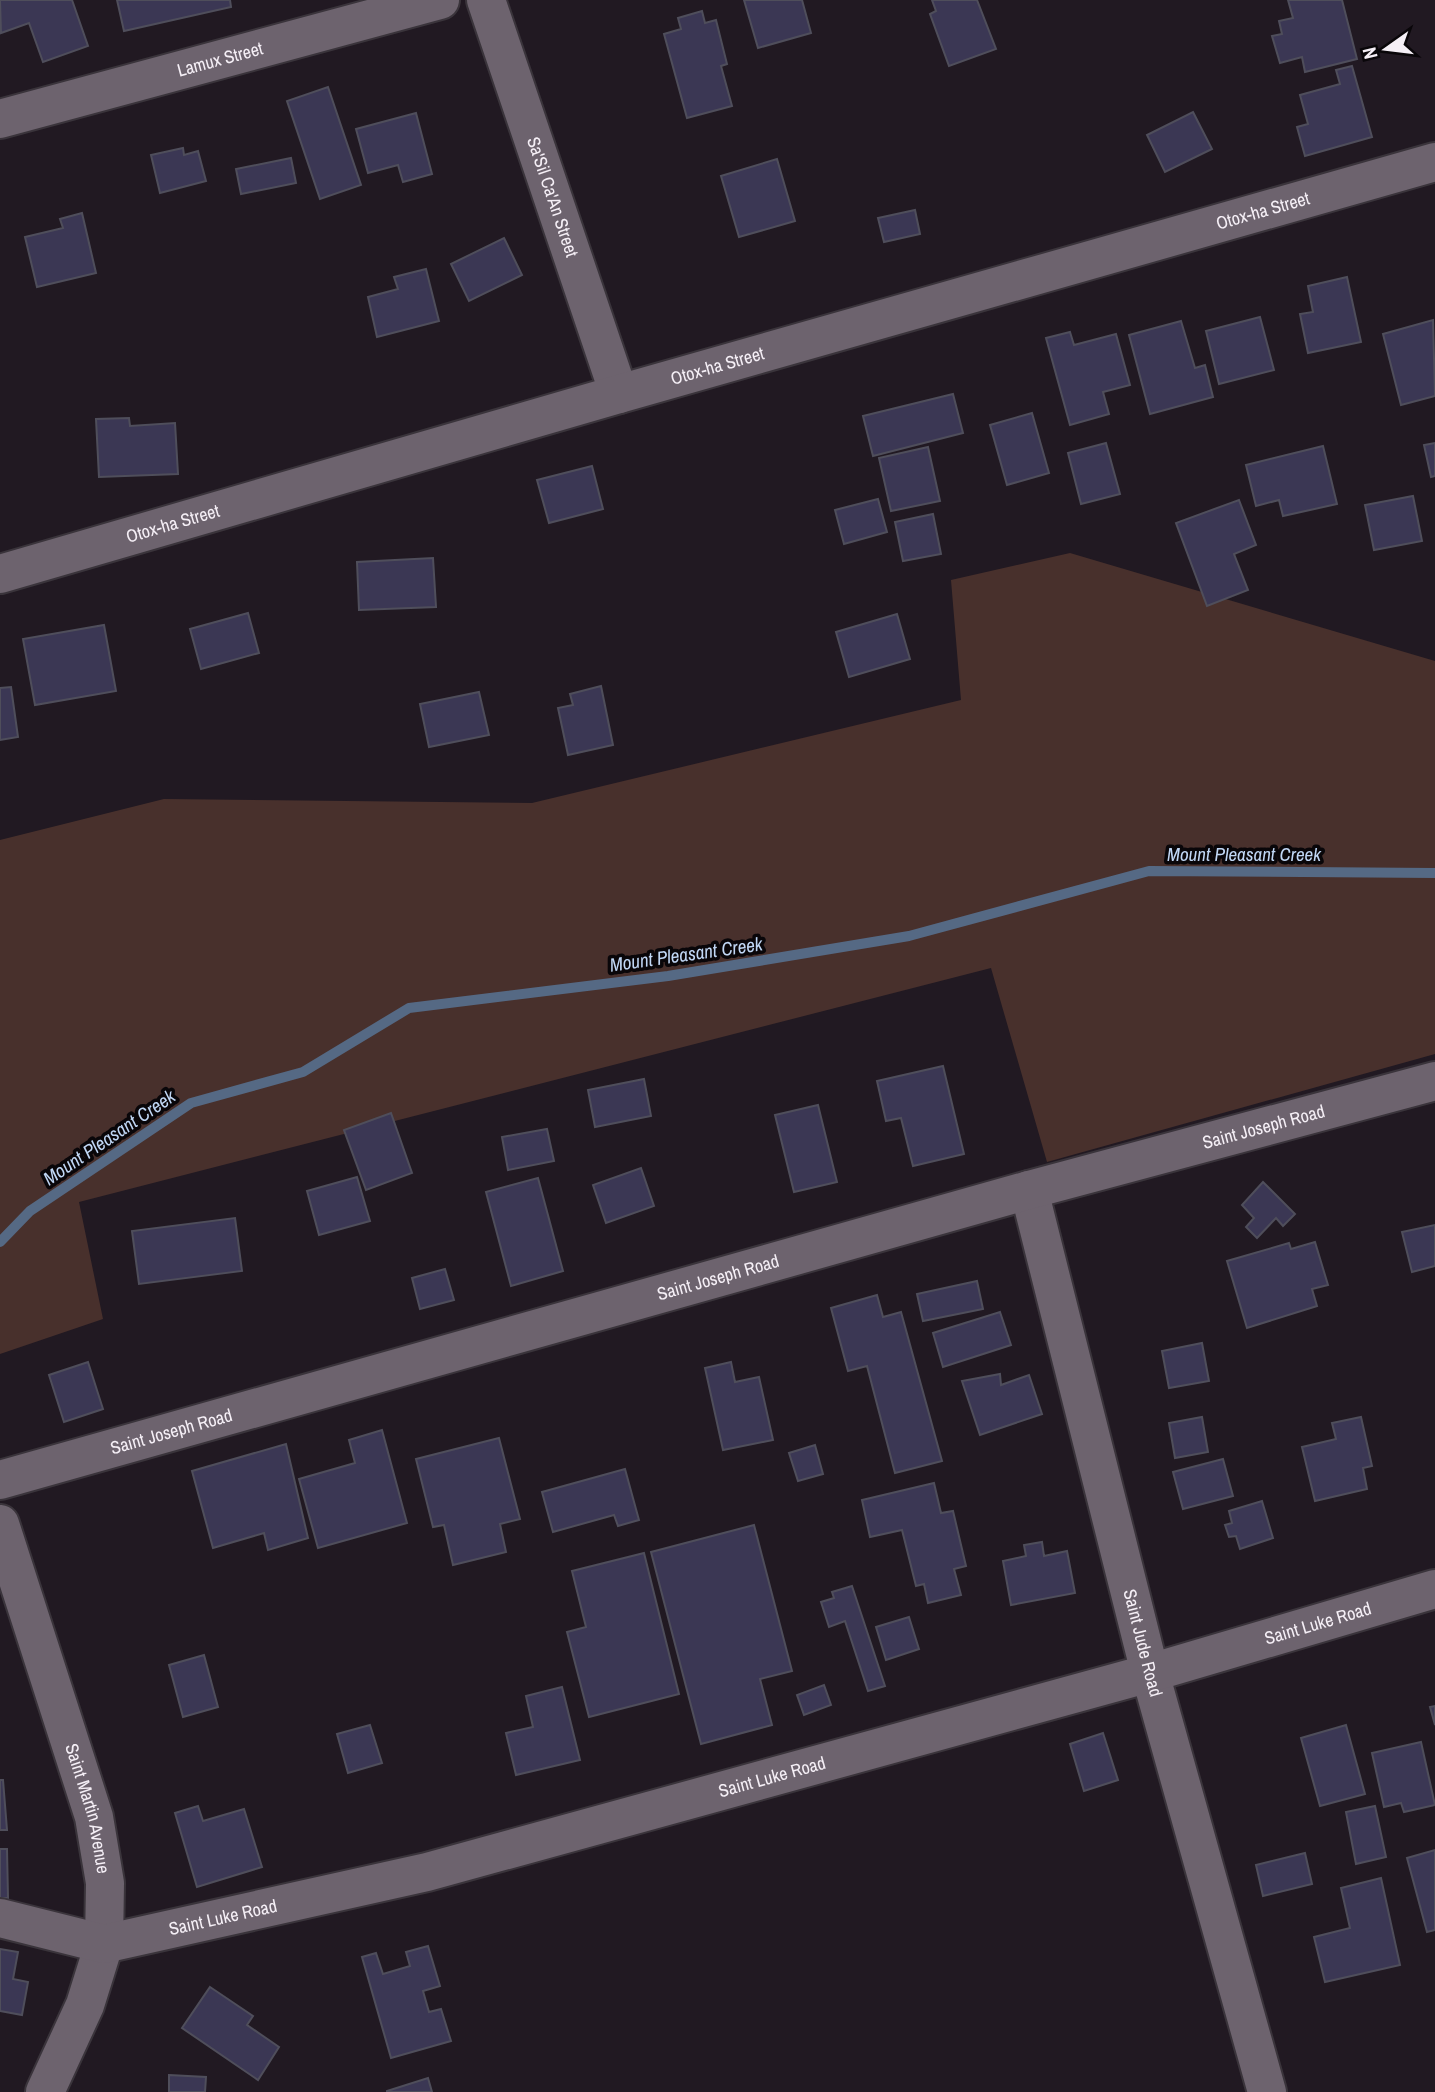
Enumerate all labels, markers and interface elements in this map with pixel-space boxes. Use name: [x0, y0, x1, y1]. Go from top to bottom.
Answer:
north arrow: [1351, 14, 1421, 84]
street label: Lamux Street: [174, 35, 266, 83]
text: N: [1356, 45, 1383, 62]
street label: Sa'Sil Ca'An Street: [521, 133, 585, 260]
street label: Otox-ha Street: [1213, 185, 1312, 236]
street label: Otox-ha Street: [668, 340, 767, 391]
street label: Otox-ha Street: [123, 498, 222, 549]
water label: Mount Pleasant Creek: [1167, 841, 1322, 867]
water label: Mount Pleasant Creek: [608, 930, 765, 978]
water label: Mount Pleasant Creek: [38, 1082, 181, 1191]
street label: Saint Joseph Road: [1200, 1098, 1327, 1155]
street label: Saint Joseph Road: [654, 1248, 782, 1306]
street label: Saint Joseph Road: [107, 1402, 235, 1460]
street label: Saint Jude Road: [1117, 1586, 1169, 1699]
street label: Saint Luke Road: [1261, 1595, 1374, 1651]
street label: Saint Martin Avenue: [59, 1740, 116, 1875]
street label: Saint Luke Road: [716, 1750, 828, 1803]
street label: Saint Luke Road: [166, 1893, 279, 1941]

